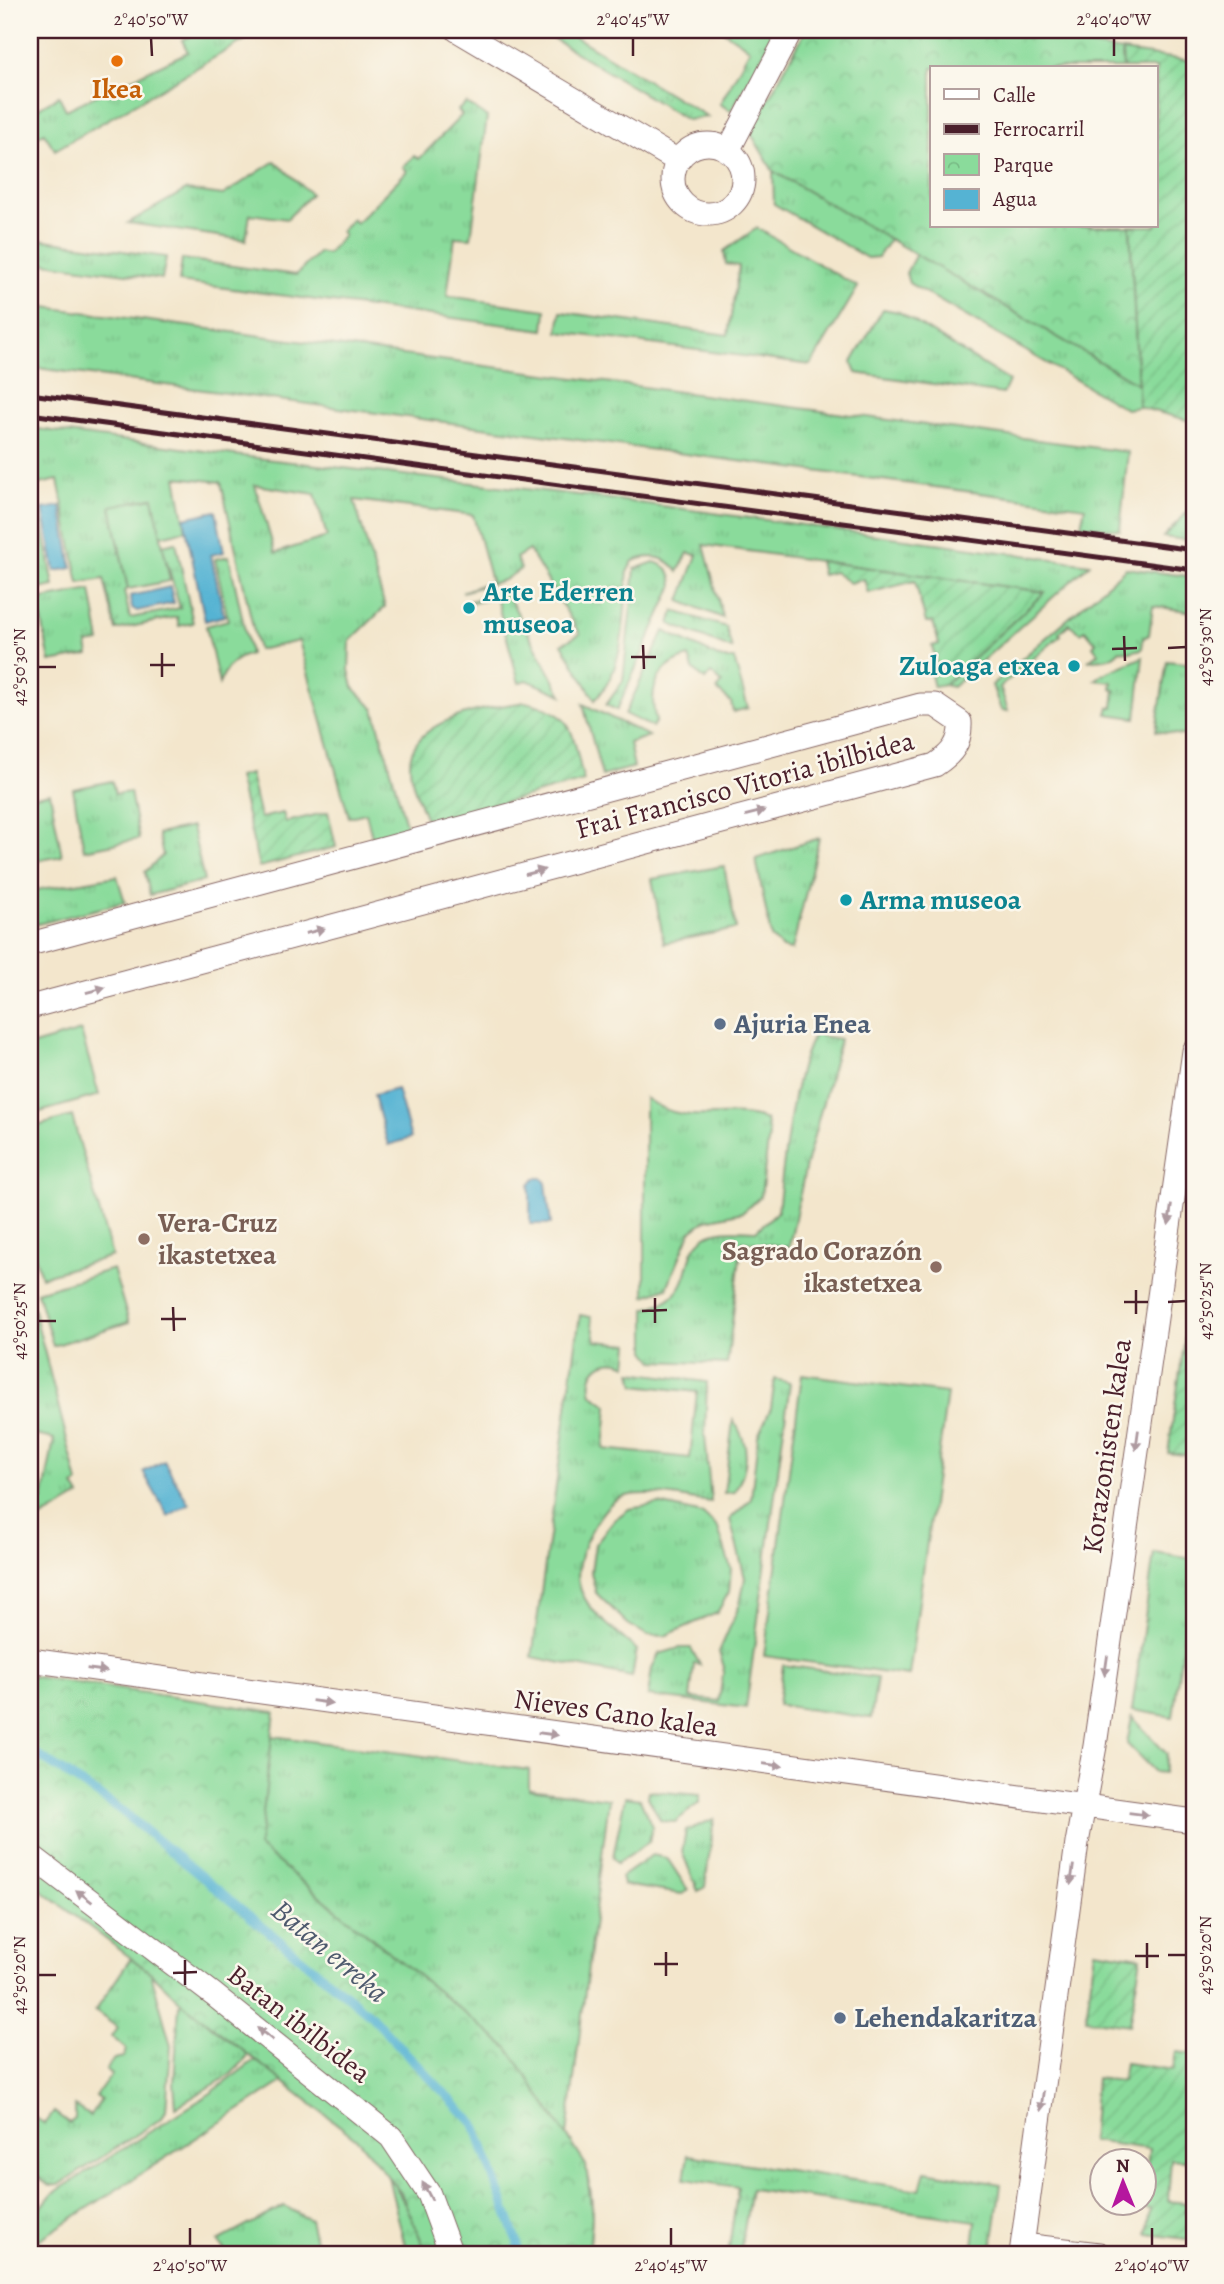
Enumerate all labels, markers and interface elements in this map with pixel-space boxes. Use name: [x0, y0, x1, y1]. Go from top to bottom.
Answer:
text: 2°40'50"W: [114, 7, 188, 31]
text: 2°40'45"W: [597, 7, 670, 31]
text: 2°40'40"W: [1077, 7, 1152, 31]
marker: Ikea: [109, 53, 125, 69]
legend: [930, 66, 1158, 228]
place label: Ikea: [91, 70, 143, 108]
text: Calle: [993, 81, 1036, 109]
text: Ferrocarril: [993, 115, 1084, 143]
text: Parque: [993, 151, 1053, 179]
text: Agua: [992, 185, 1037, 213]
place label: Arte Ederren museoa: [482, 573, 634, 643]
marker: Arte Ederren museoa: [461, 600, 477, 616]
text: 42°50'30"N: [1193, 608, 1217, 686]
text: 42°50'30"N: [7, 628, 31, 706]
place label: Zuloaga etxea: [899, 647, 1060, 685]
marker: Zuloaga etxea: [1066, 658, 1082, 674]
street label: Frai Francisco Vitoria ibilbidea: [571, 721, 919, 849]
one-way arrow: [744, 807, 766, 818]
one-way arrow: [524, 866, 546, 877]
place label: Arma museoa: [859, 881, 1022, 919]
marker: Arma museoa: [838, 892, 854, 908]
one-way arrow: [305, 925, 327, 936]
one-way arrow: [86, 984, 107, 994]
place label: Ajuria Enea: [733, 1005, 871, 1043]
marker: Ajuria Enea: [712, 1016, 728, 1032]
place label: Vera-Cruz ikastetxea: [157, 1204, 278, 1274]
one-way arrow: [1164, 1204, 1175, 1226]
marker: Vera-Cruz ikastetxea: [136, 1231, 152, 1247]
place label: Sagrado Corazón ikastetxea: [722, 1232, 922, 1302]
marker: Sagrado Corazón ikastetxea: [928, 1259, 944, 1275]
text: 42°50'25"N: [1193, 1262, 1217, 1340]
text: 42°50'25"N: [7, 1282, 31, 1360]
street label: Korazonisten kalea: [1073, 1336, 1141, 1556]
one-way arrow: [1132, 1429, 1143, 1451]
one-way arrow: [1100, 1655, 1111, 1677]
one-way arrow: [86, 1664, 108, 1675]
street label: Nieves Cano kalea: [511, 1680, 721, 1746]
one-way arrow: [312, 1697, 334, 1708]
one-way arrow: [537, 1728, 559, 1739]
one-way arrow: [762, 1759, 784, 1770]
one-way arrow: [1128, 1808, 1150, 1819]
one-way arrow: [1067, 1865, 1078, 1887]
one-way arrow: [75, 1889, 93, 1903]
water label: Batan erreka: [263, 1890, 397, 2012]
text: 42°50'20"N: [1193, 1915, 1217, 1995]
text: 42°50'20"N: [7, 1935, 31, 2015]
street label: Batan ibilbidea: [219, 1956, 379, 2092]
place label: Lehendakaritza: [854, 1999, 1037, 2037]
marker: Lehendakaritza: [832, 2010, 848, 2026]
one-way arrow: [256, 2027, 274, 2042]
one-way arrow: [1036, 2090, 1047, 2112]
north arrow: [1088, 2148, 1158, 2218]
text: N: [1116, 2153, 1130, 2179]
one-way arrow: [421, 2180, 433, 2200]
text: 2°40'50"W: [153, 2253, 227, 2277]
text: 2°40'45"W: [635, 2253, 708, 2277]
text: 2°40'40"W: [1115, 2253, 1190, 2277]

